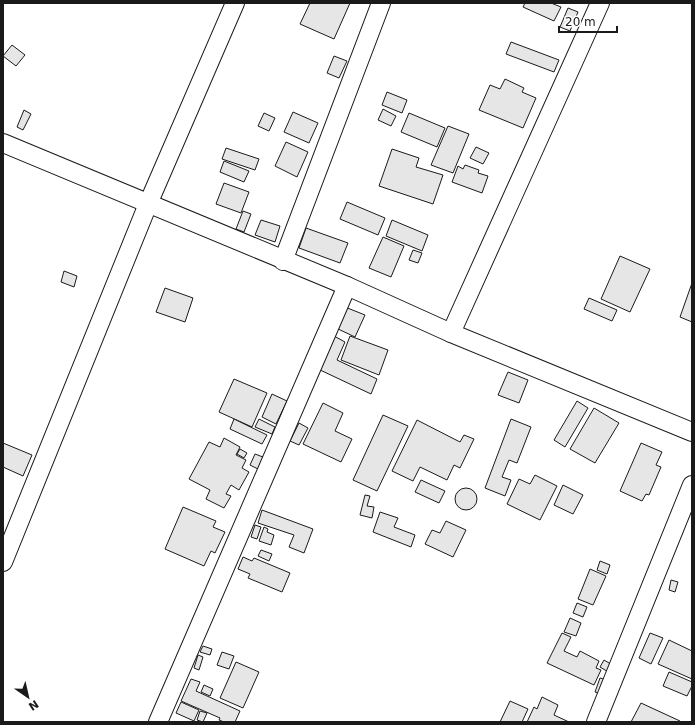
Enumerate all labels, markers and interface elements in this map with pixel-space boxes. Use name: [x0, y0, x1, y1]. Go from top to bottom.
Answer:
scale bar: [559, 8, 617, 34]
text: 20 m: [565, 15, 596, 29]
north arrow: [8, 677, 48, 717]
text: N: [26, 697, 41, 713]

